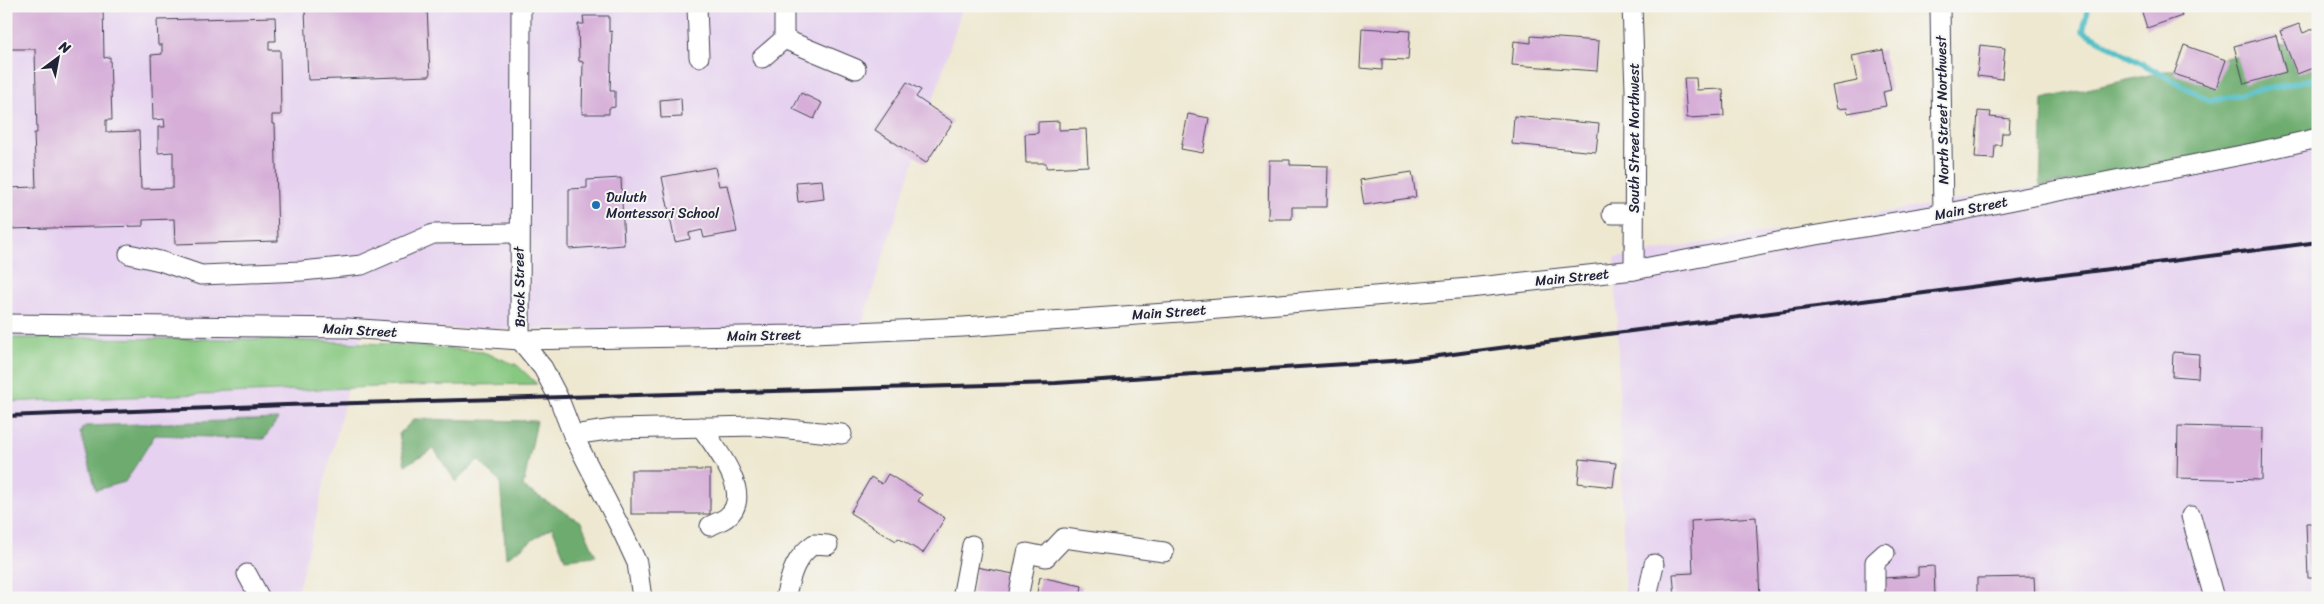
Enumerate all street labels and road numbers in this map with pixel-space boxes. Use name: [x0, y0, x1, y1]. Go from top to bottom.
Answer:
street label: North Street Northwest: [1929, 34, 1956, 185]
street label: South Street Northwest: [1622, 63, 1647, 213]
street label: Main Street: [1932, 189, 2010, 228]
street label: Brock Street: [506, 245, 533, 327]
street label: Main Street: [1534, 261, 1610, 294]
street label: Main Street: [1131, 297, 1207, 328]
street label: Main Street: [322, 316, 398, 345]
street label: Main Street: [727, 322, 801, 349]

